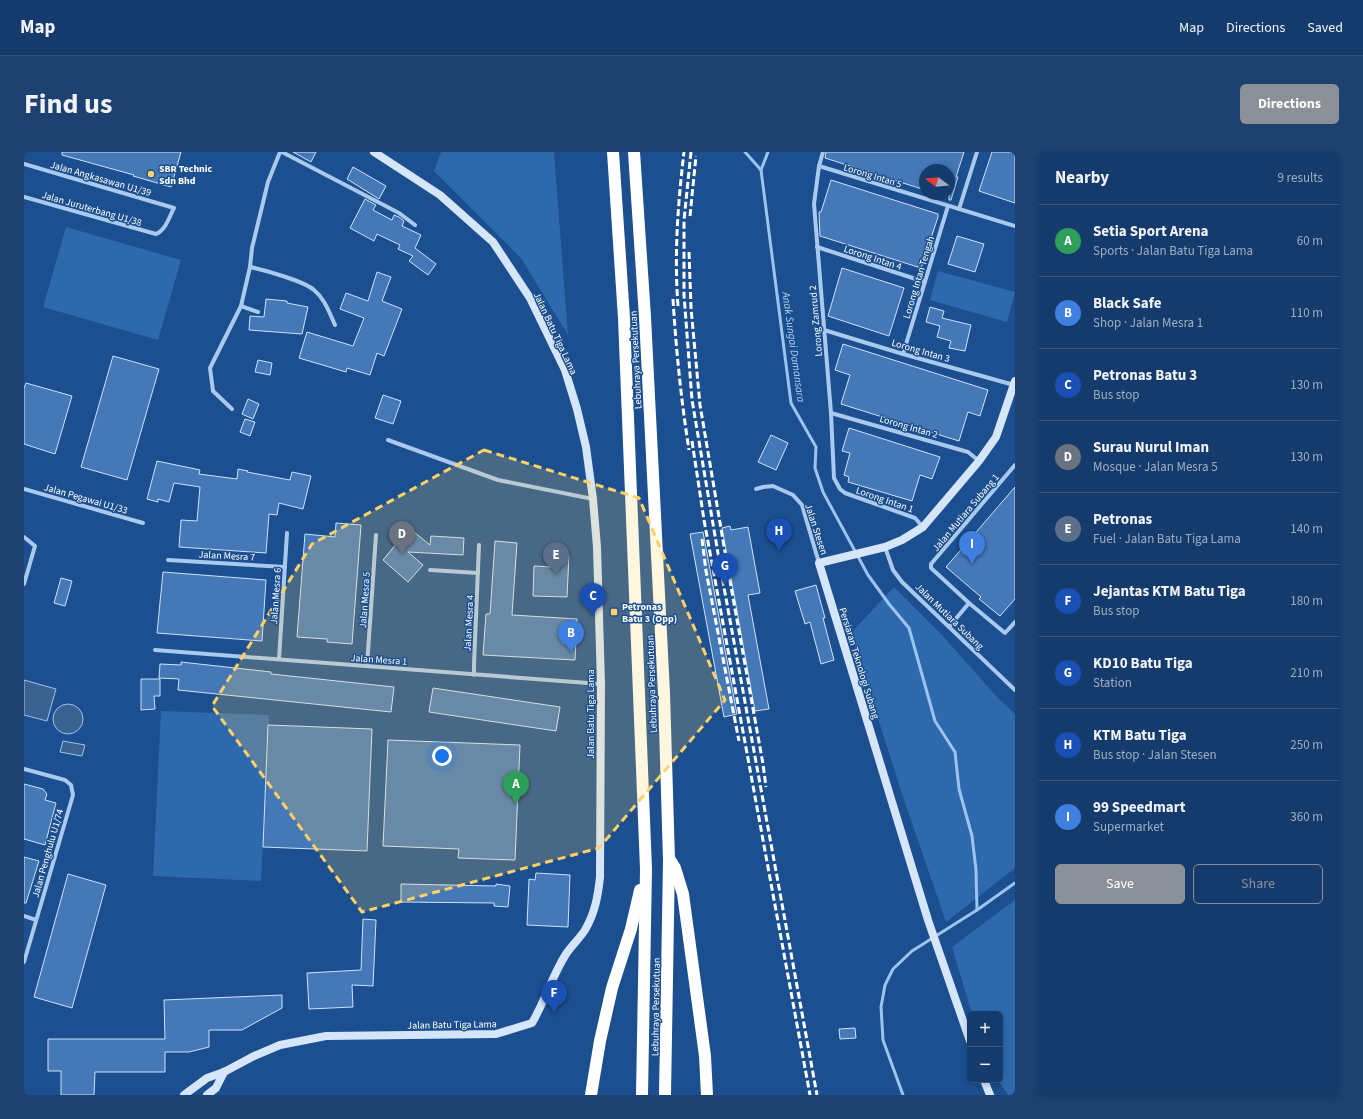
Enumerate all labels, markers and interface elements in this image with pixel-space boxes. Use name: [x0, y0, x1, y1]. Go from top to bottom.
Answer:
text: Map: [20, 14, 55, 41]
text: Map: [1179, 18, 1204, 38]
text: Directions: [1226, 18, 1285, 38]
text: Saved: [1307, 18, 1343, 38]
text: Find us: [24, 84, 112, 124]
button: Directions: [1240, 84, 1339, 124]
street label: Jalan Angkasawan U1/39: [49, 158, 153, 200]
street label: Lorong Intan 5: [842, 160, 904, 191]
place label: SBR Technic Sdn Bhd: [159, 162, 213, 188]
north arrow: [919, 164, 955, 200]
text: Nearby: [1055, 166, 1109, 190]
marker: SBR Technic Sdn Bhd: [146, 169, 156, 179]
text: 9 results: [1278, 169, 1323, 187]
street label: Jalan Juruterbang U1/38: [40, 188, 143, 230]
text: Setia Sport Arena: [1093, 221, 1208, 242]
text: A: [1064, 232, 1072, 250]
text: 60 m: [1297, 232, 1323, 250]
street label: Lorong Intan Tengah: [900, 234, 938, 320]
street label: Lorong Intan 4: [842, 242, 904, 274]
text: Sports · Jalan Batu Tiga Lama: [1093, 242, 1253, 260]
street label: Lorong Zamrud 2: [806, 285, 826, 357]
street label: Jalan Batu Tiga Lama: [530, 290, 580, 377]
water label: Anak Sungai Damansara: [778, 290, 809, 403]
text: Black Safe: [1093, 293, 1162, 314]
text: B: [1064, 304, 1072, 322]
text: 110 m: [1290, 304, 1323, 322]
street label: Lebuhraya Persekutuan: [626, 310, 646, 409]
text: Shop · Jalan Mesra 1: [1093, 314, 1203, 332]
street label: Lorong Intan 3: [890, 336, 952, 366]
text: Petronas Batu 3: [1093, 365, 1197, 386]
text: C: [1064, 376, 1072, 394]
text: 130 m: [1290, 376, 1323, 394]
text: Bus stop: [1093, 386, 1139, 404]
street label: Lorong Intan 2: [878, 412, 940, 442]
text: Surau Nurul Iman: [1093, 437, 1209, 458]
text: D: [1064, 448, 1072, 466]
text: 130 m: [1290, 448, 1323, 466]
text: Mosque · Jalan Mesra 5: [1093, 458, 1218, 476]
street label: Jalan Mutiara Subang 1: [929, 471, 1002, 554]
street label: Jalan Pegawai U1/33: [42, 480, 129, 518]
street label: Lorong Intan 1: [854, 484, 915, 516]
street label: Jalan Stesen: [801, 502, 831, 557]
text: Petronas: [1093, 509, 1152, 530]
pin: H: [766, 518, 792, 551]
text: E: [1064, 520, 1072, 538]
text: 140 m: [1290, 520, 1323, 538]
pin: D: [389, 521, 415, 554]
text: Fuel · Jalan Batu Tiga Lama: [1093, 530, 1241, 548]
pin: I: [959, 531, 985, 564]
pin: E: [543, 542, 569, 575]
street label: Jalan Mesra 7: [198, 548, 256, 564]
pin: G: [712, 553, 738, 586]
street label: Jalan Mesra 6: [267, 567, 285, 625]
street label: Jalan Mesra 5: [356, 571, 374, 629]
street label: Jalan Mutiara Subang: [912, 580, 987, 653]
text: Jejantas KTM Batu Tiga: [1093, 581, 1246, 602]
pin: C: [580, 583, 606, 616]
text: F: [1065, 592, 1071, 610]
text: 180 m: [1290, 592, 1323, 610]
street label: Jalan Mesra 4: [461, 594, 477, 652]
place label: Petronas Batu 3 (Opp): [622, 600, 677, 626]
text: Bus stop: [1093, 602, 1139, 620]
street label: Persiaran Teknologi Subang: [835, 606, 883, 721]
marker: Petronas Batu 3 (Opp): [609, 607, 619, 617]
pin: B: [558, 620, 584, 653]
street label: Lebuhraya Persekutuan: [643, 635, 661, 733]
street label: Jalan Mesra 1: [350, 651, 408, 669]
text: KD10 Batu Tiga: [1093, 653, 1193, 674]
text: G: [1064, 664, 1072, 682]
text: 210 m: [1290, 664, 1323, 682]
street label: Jalan Batu Tiga Lama: [584, 669, 598, 759]
text: Station: [1093, 674, 1132, 692]
text: KTM Batu Tiga: [1093, 725, 1187, 746]
text: H: [1064, 736, 1072, 754]
text: 250 m: [1290, 736, 1323, 754]
your location: [432, 746, 452, 766]
text: Bus stop · Jalan Stesen: [1093, 746, 1217, 764]
pin: A: [503, 771, 529, 804]
text: 99 Speedmart: [1093, 797, 1185, 818]
street label: Jalan Penghulu U1/74: [29, 807, 67, 899]
text: I: [1066, 808, 1070, 826]
text: 360 m: [1290, 808, 1323, 826]
text: Supermarket: [1093, 818, 1164, 836]
button: Save: [1055, 864, 1185, 904]
button: Share: [1193, 864, 1323, 904]
street label: Lebuhraya Persekutuan: [648, 958, 664, 1056]
pin: F: [541, 980, 567, 1013]
map controls: [967, 1011, 1003, 1083]
button: +: [967, 1011, 1003, 1047]
street label: Jalan Batu Tiga Lama: [407, 1017, 497, 1033]
button: −: [967, 1047, 1003, 1083]

